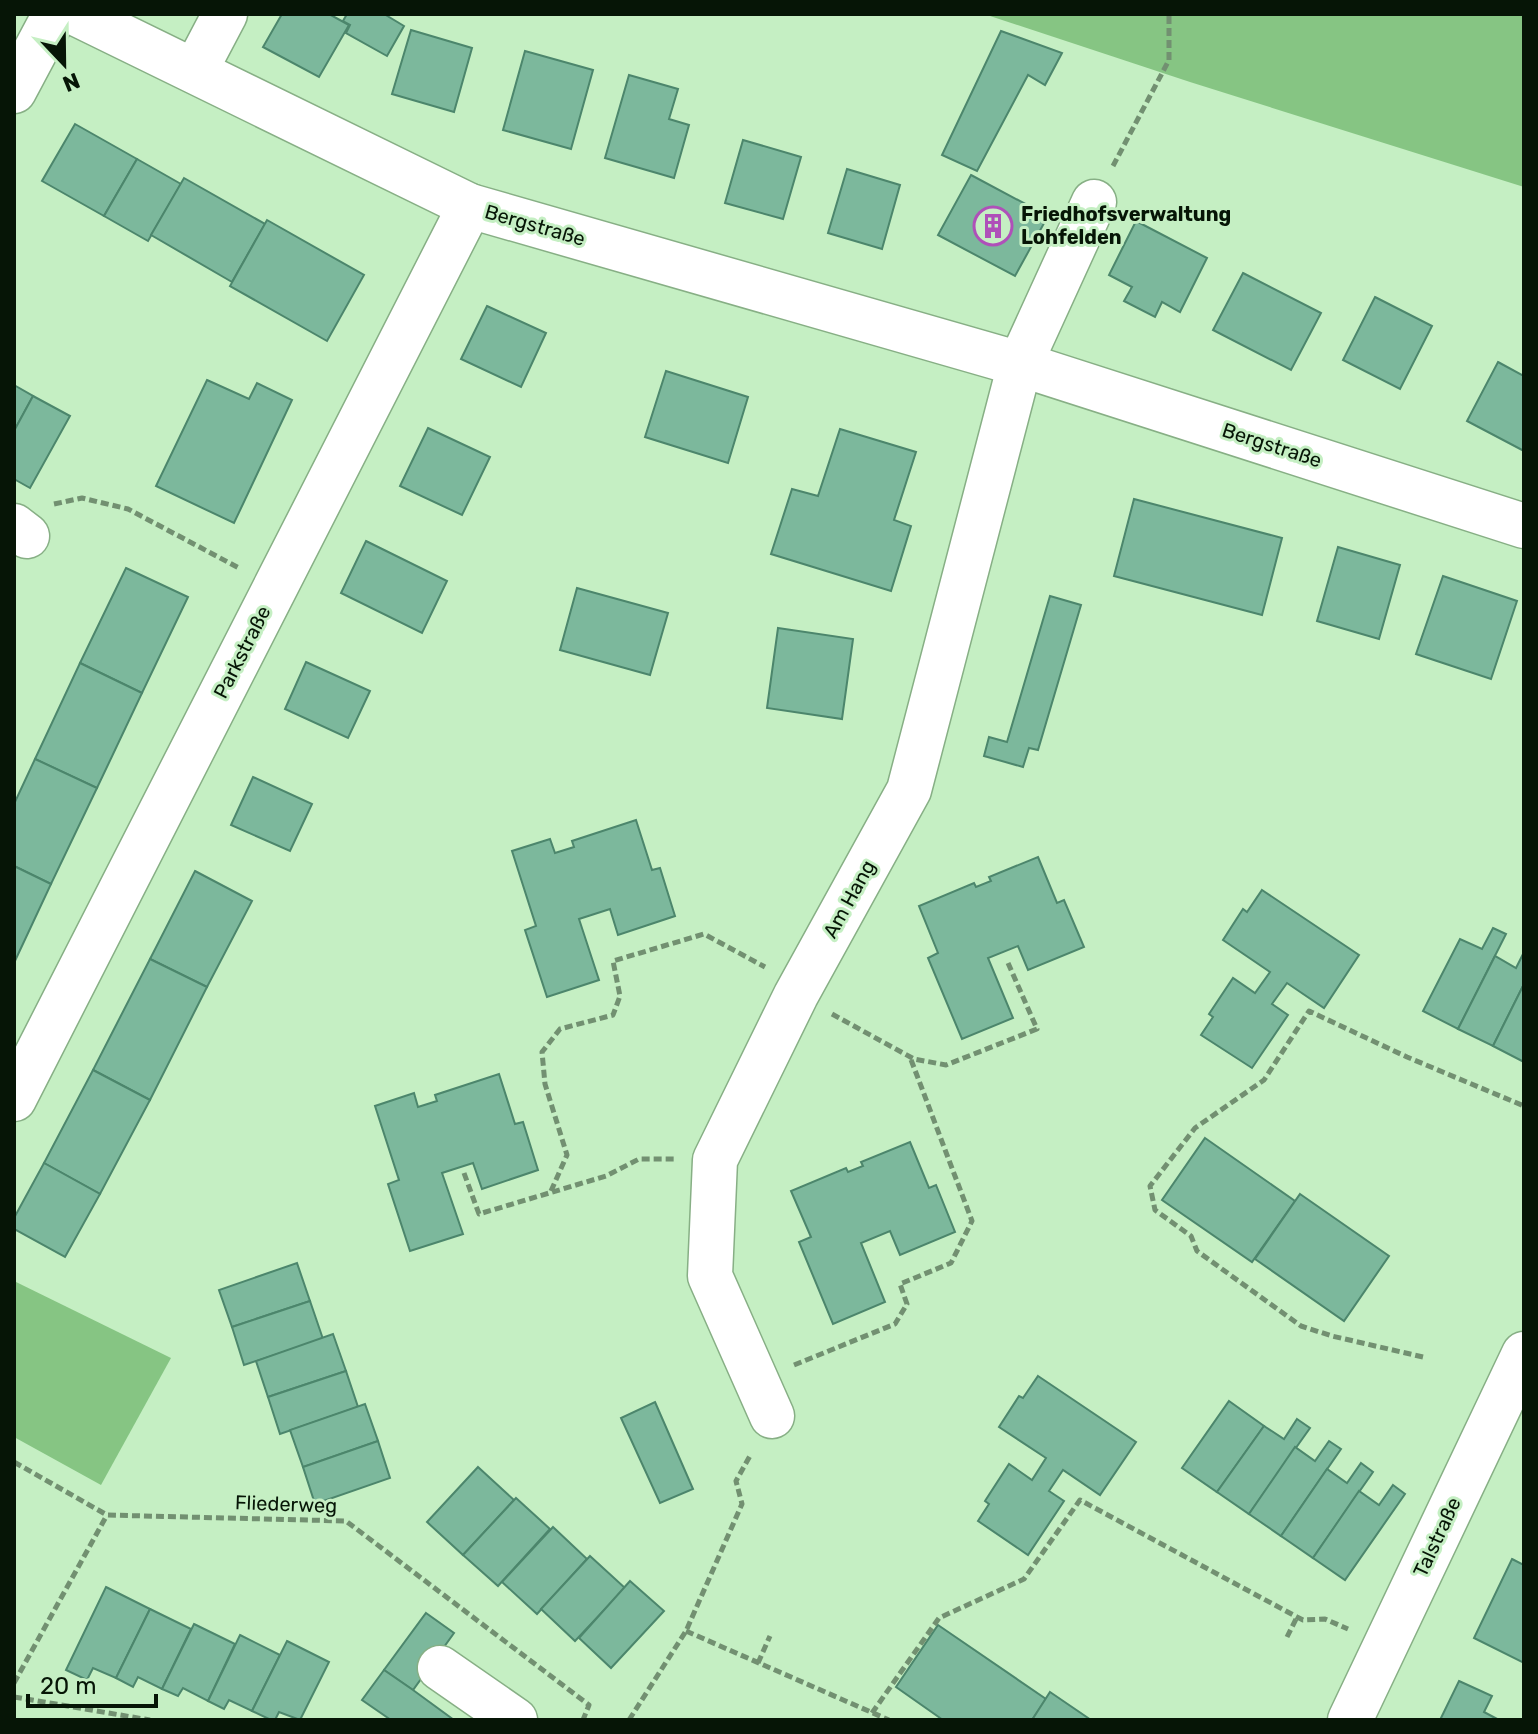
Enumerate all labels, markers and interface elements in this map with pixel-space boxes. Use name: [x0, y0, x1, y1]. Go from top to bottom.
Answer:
north arrow: [24, 24, 104, 104]
text: N: [59, 67, 84, 98]
street label: Bergstraße: [482, 199, 588, 251]
place label: Friedhofsverwaltung Lohfelden: [1021, 202, 1231, 249]
building icon: Friedhofsverwaltung Lohfelden: [972, 205, 1014, 247]
street label: Bergstraße: [1219, 418, 1325, 472]
street label: Parkstraße: [208, 602, 276, 702]
street label: Am Hang: [818, 856, 880, 942]
street label: Fliederweg: [235, 1490, 337, 1518]
street label: Talstraße: [1408, 1493, 1466, 1581]
scale bar: [28, 1658, 156, 1708]
text: 20 m: [40, 1672, 97, 1700]

